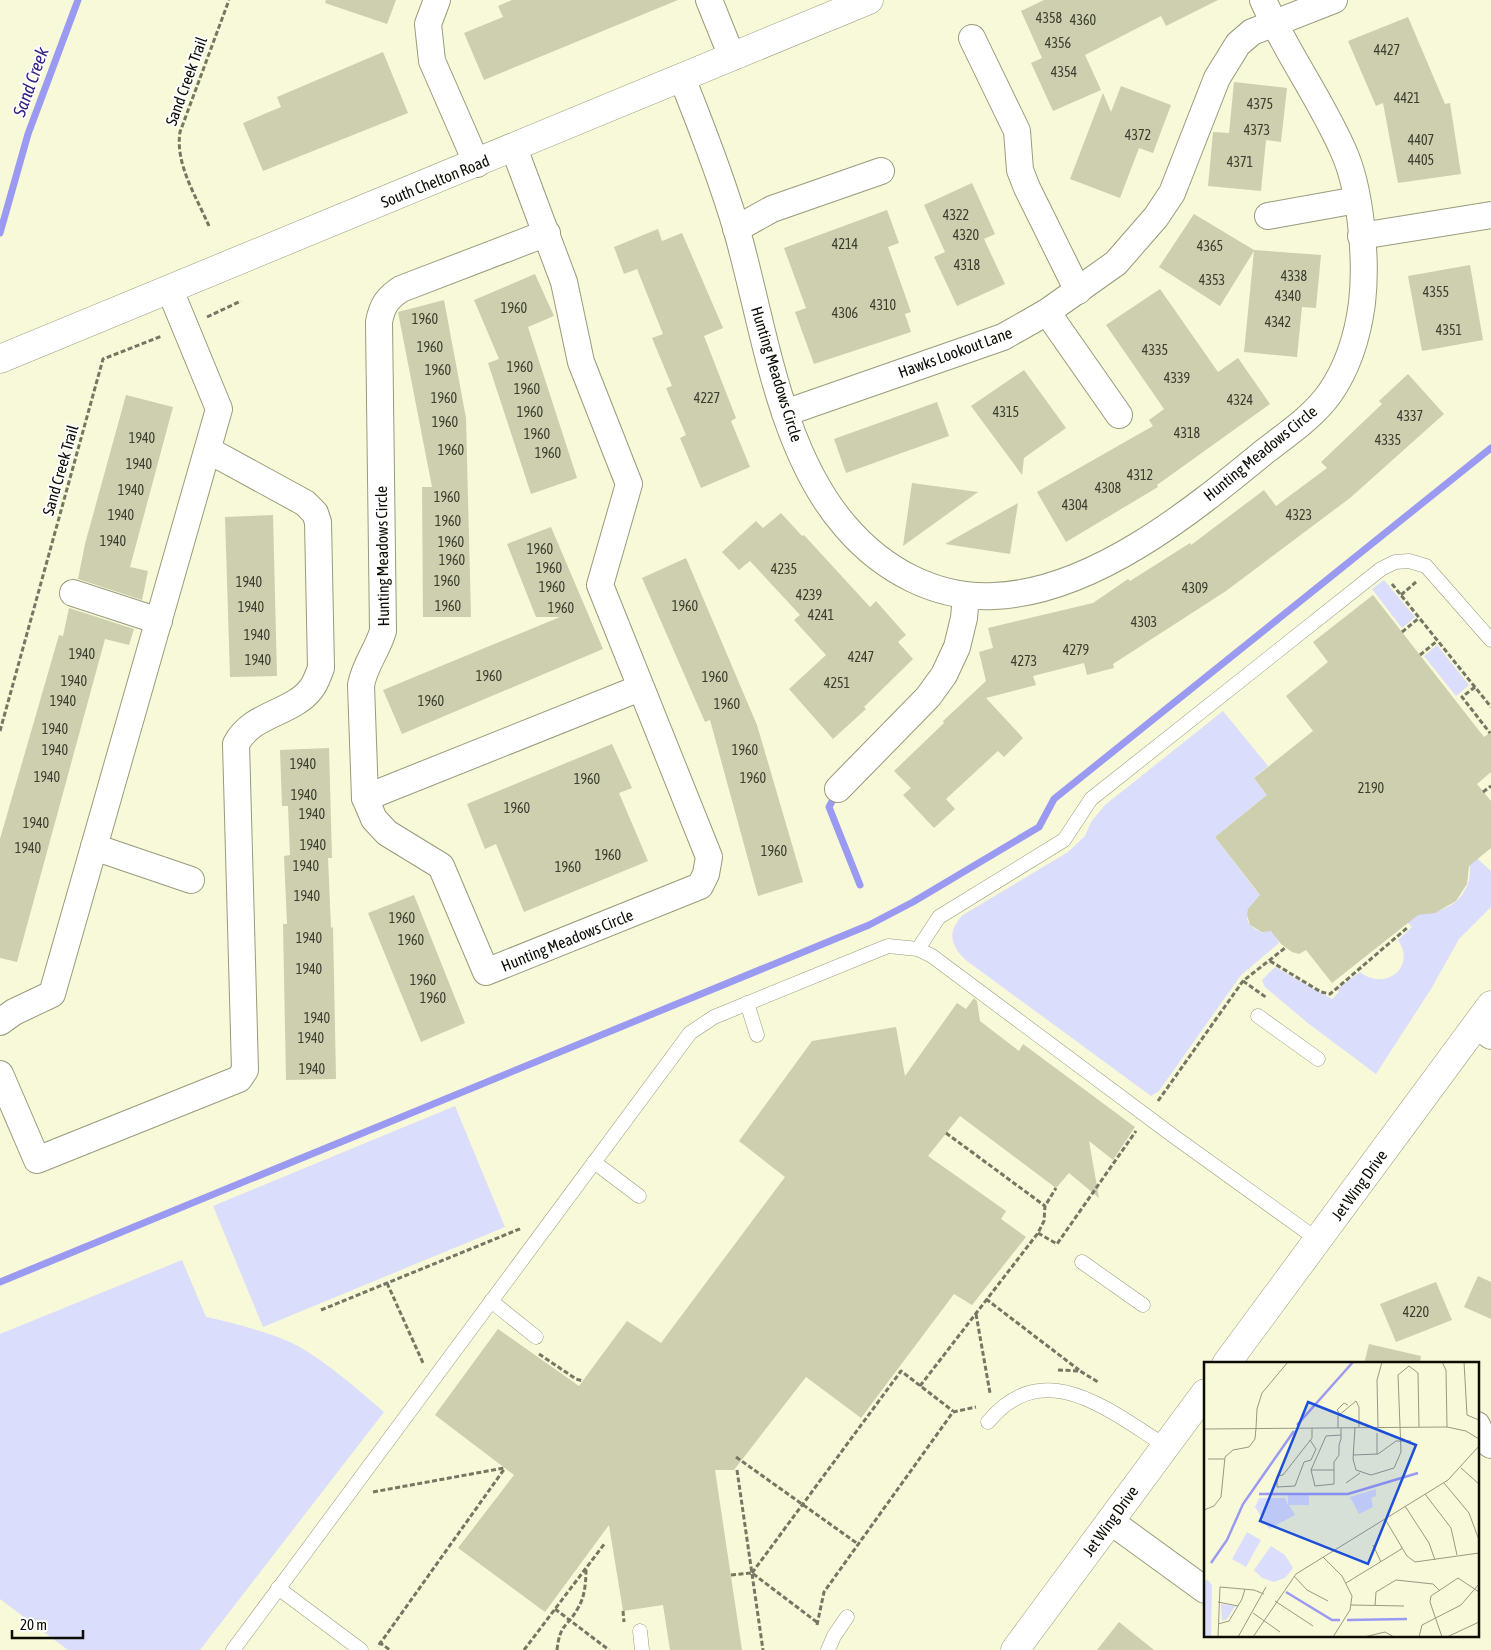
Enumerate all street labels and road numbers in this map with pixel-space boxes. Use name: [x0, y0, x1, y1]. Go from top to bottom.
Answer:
street label: Sand Creek Trail: [162, 33, 211, 128]
street label: South Chelton Road: [378, 151, 492, 211]
street label: Hunting Meadows Circle: [747, 304, 806, 444]
street label: Hawks Lookout Lane: [896, 323, 1014, 381]
street label: Hunting Meadows Circle: [1200, 402, 1321, 505]
street label: Sand Creek Trail: [39, 422, 82, 517]
street label: Hunting Meadows Circle: [372, 486, 393, 626]
street label: Hunting Meadows Circle: [498, 905, 636, 976]
street label: Jet Wing Drive: [1328, 1146, 1391, 1224]
street label: Jet Wing Drive: [1079, 1482, 1142, 1560]

